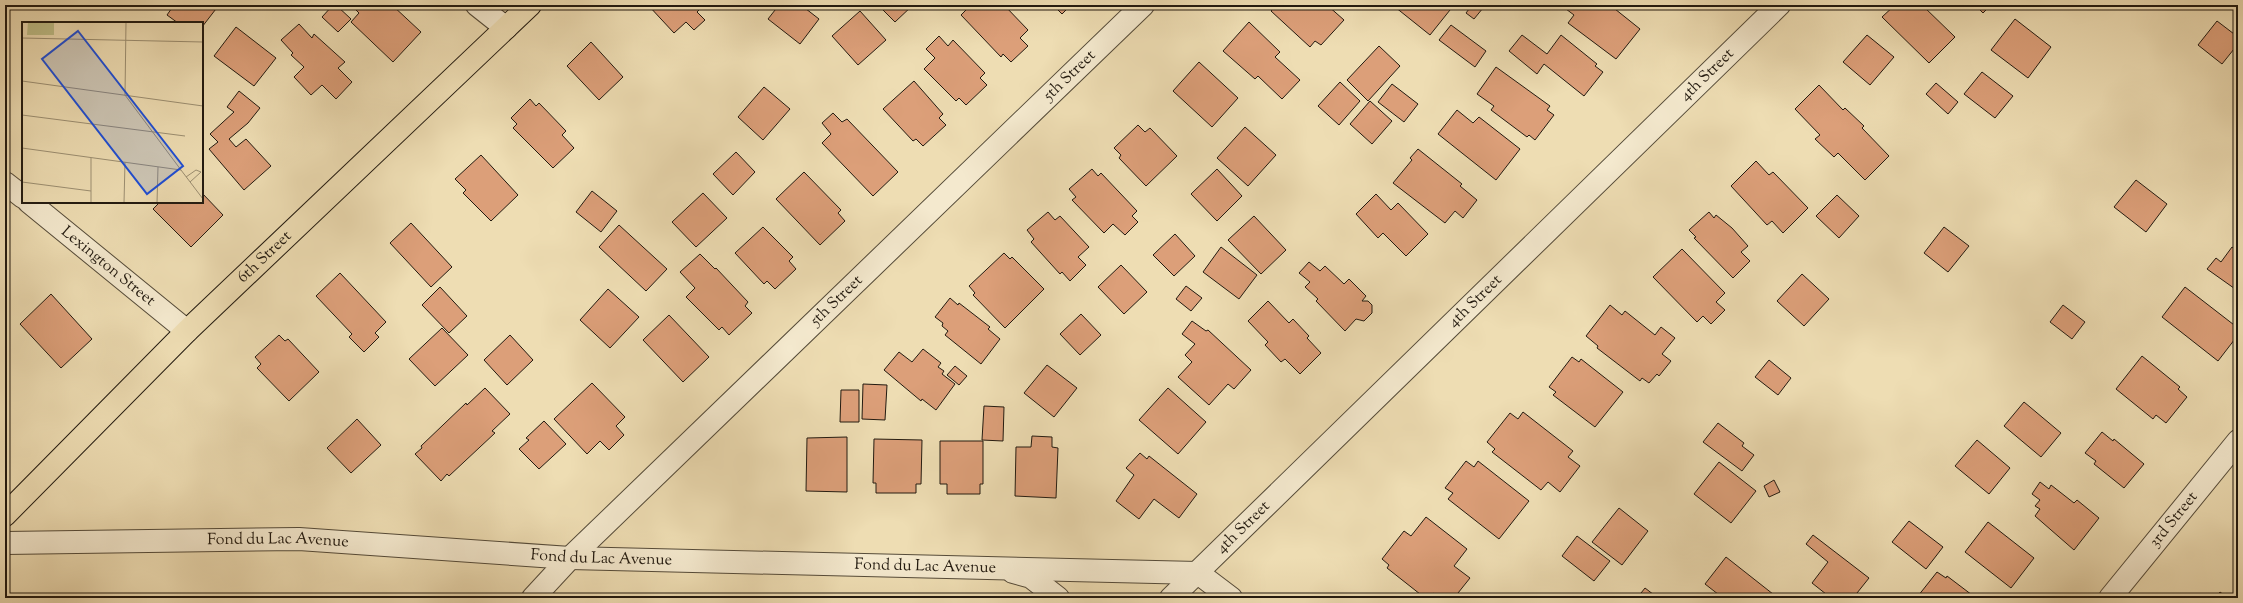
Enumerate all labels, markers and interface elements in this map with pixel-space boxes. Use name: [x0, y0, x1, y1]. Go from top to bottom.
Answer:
inset map: [22, 22, 203, 203]
street label: 4th Street: [1675, 43, 1740, 107]
street label: 5th Street: [1038, 44, 1102, 107]
street label: Lexington Street: [56, 221, 161, 312]
street label: 6th Street: [232, 225, 297, 289]
street label: 5th Street: [804, 269, 868, 332]
street label: 4th Street: [1443, 269, 1508, 333]
street label: 3rd Street: [2144, 486, 2204, 553]
street label: 4th Street: [1211, 495, 1276, 559]
street label: Fond du Lac Avenue: [207, 527, 349, 554]
street label: Fond du Lac Avenue: [530, 544, 672, 572]
street label: Fond du Lac Avenue: [854, 553, 996, 580]

